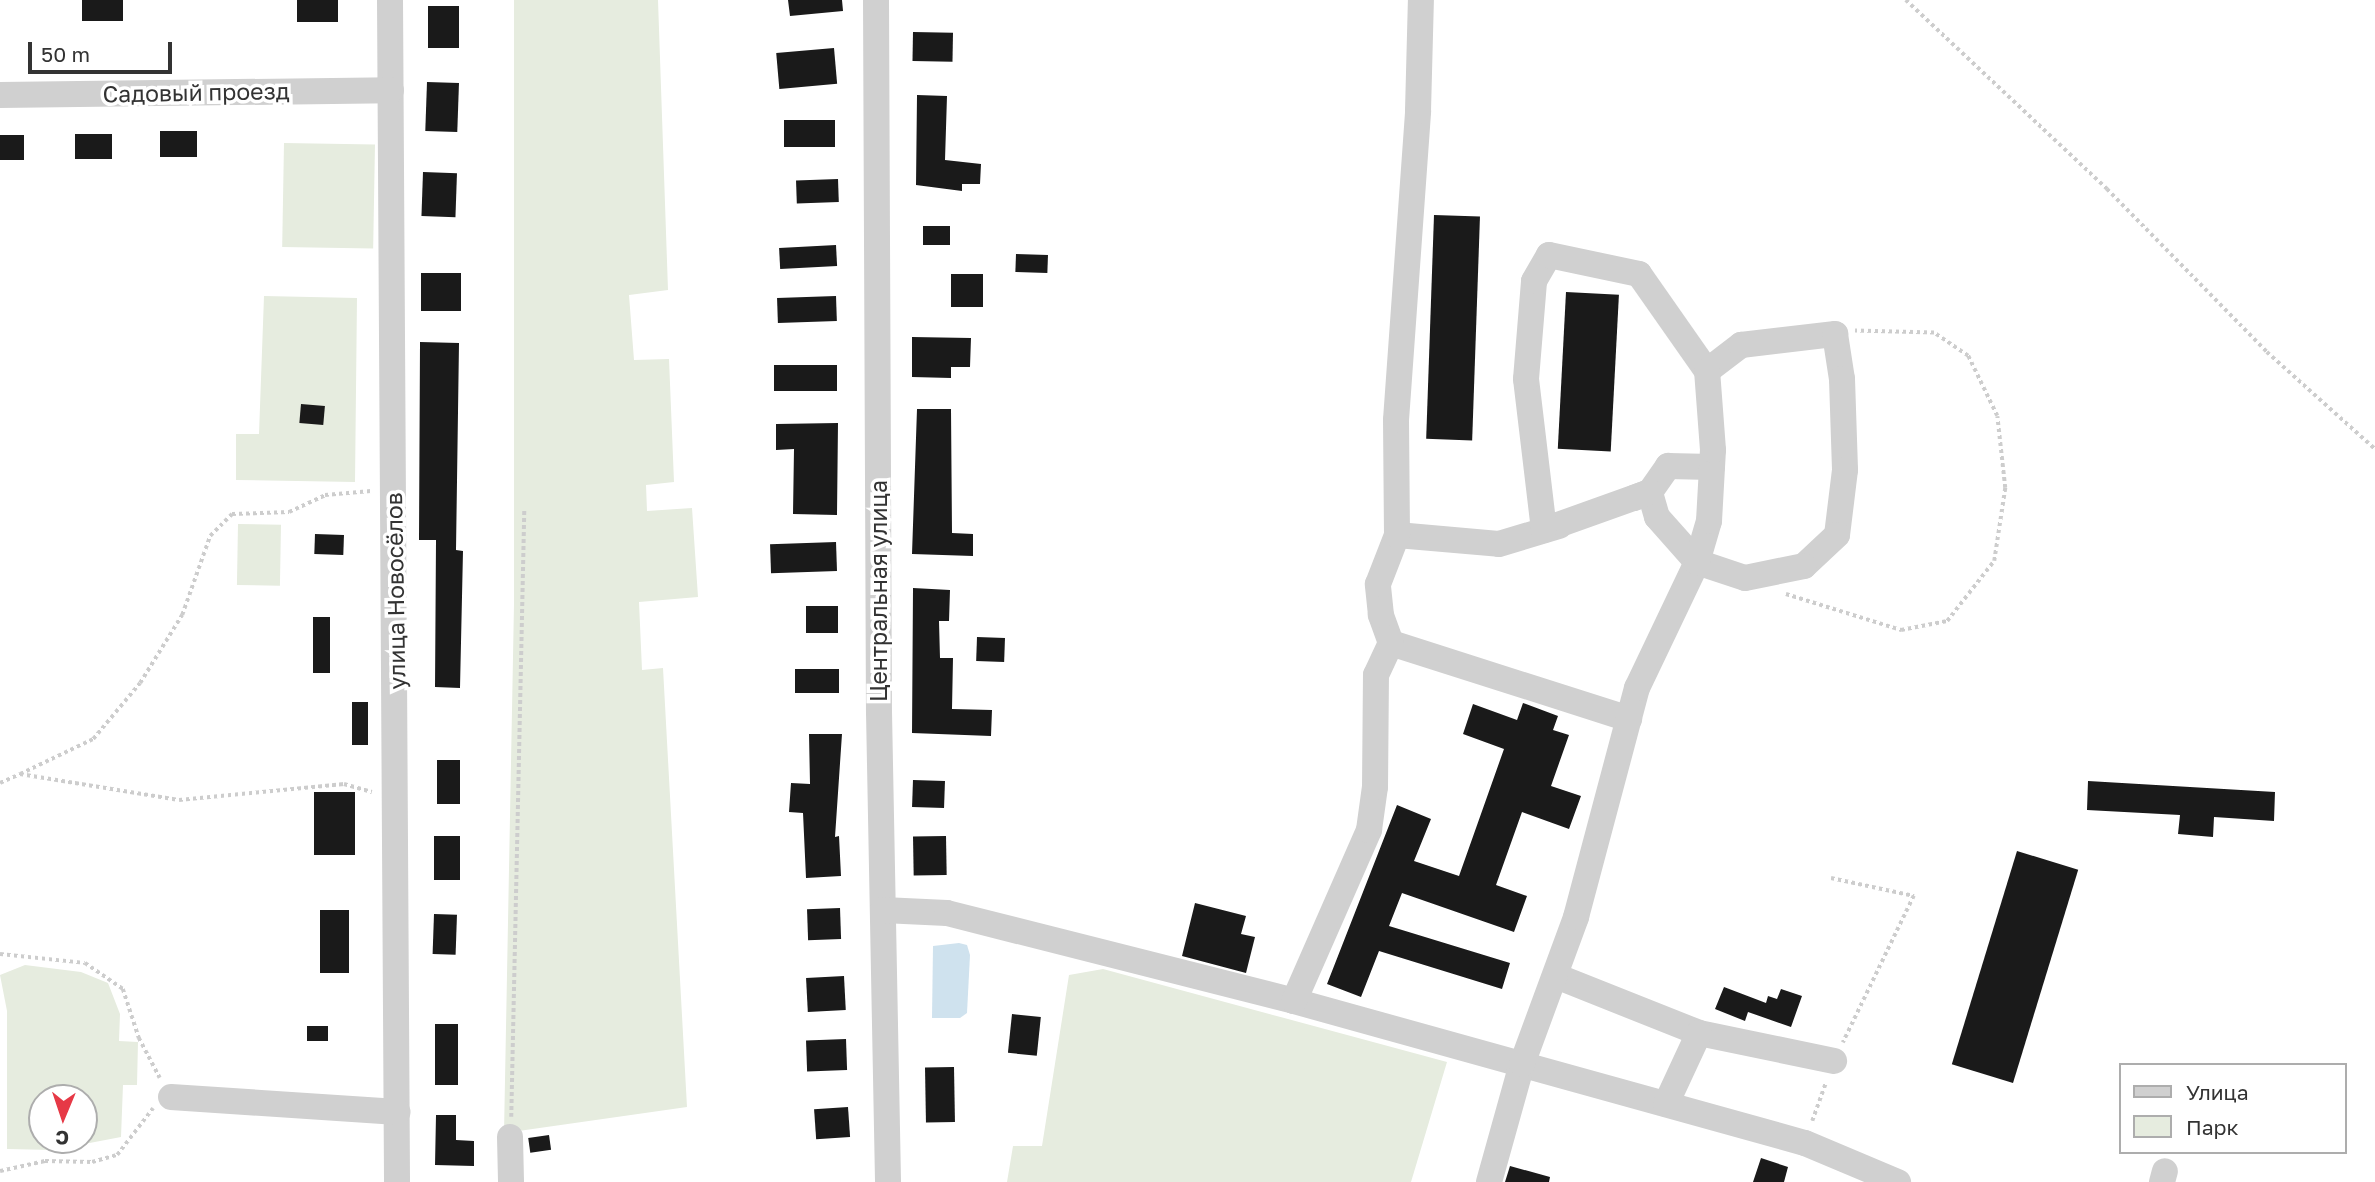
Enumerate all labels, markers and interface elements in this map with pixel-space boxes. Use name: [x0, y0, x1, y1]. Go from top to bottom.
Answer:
scale bar: [32, 28, 175, 72]
text: 50 m: [41, 41, 90, 67]
street label: Садовый проезд: [102, 77, 290, 107]
street label: Центральная улица: [864, 480, 892, 702]
street label: улица Новосёлов: [379, 492, 411, 690]
legend: [2120, 1063, 2347, 1154]
text: Улица: [2186, 1079, 2249, 1105]
north arrow: [28, 1084, 98, 1154]
text: Парк: [2186, 1114, 2239, 1140]
text: С: [55, 1127, 69, 1150]

